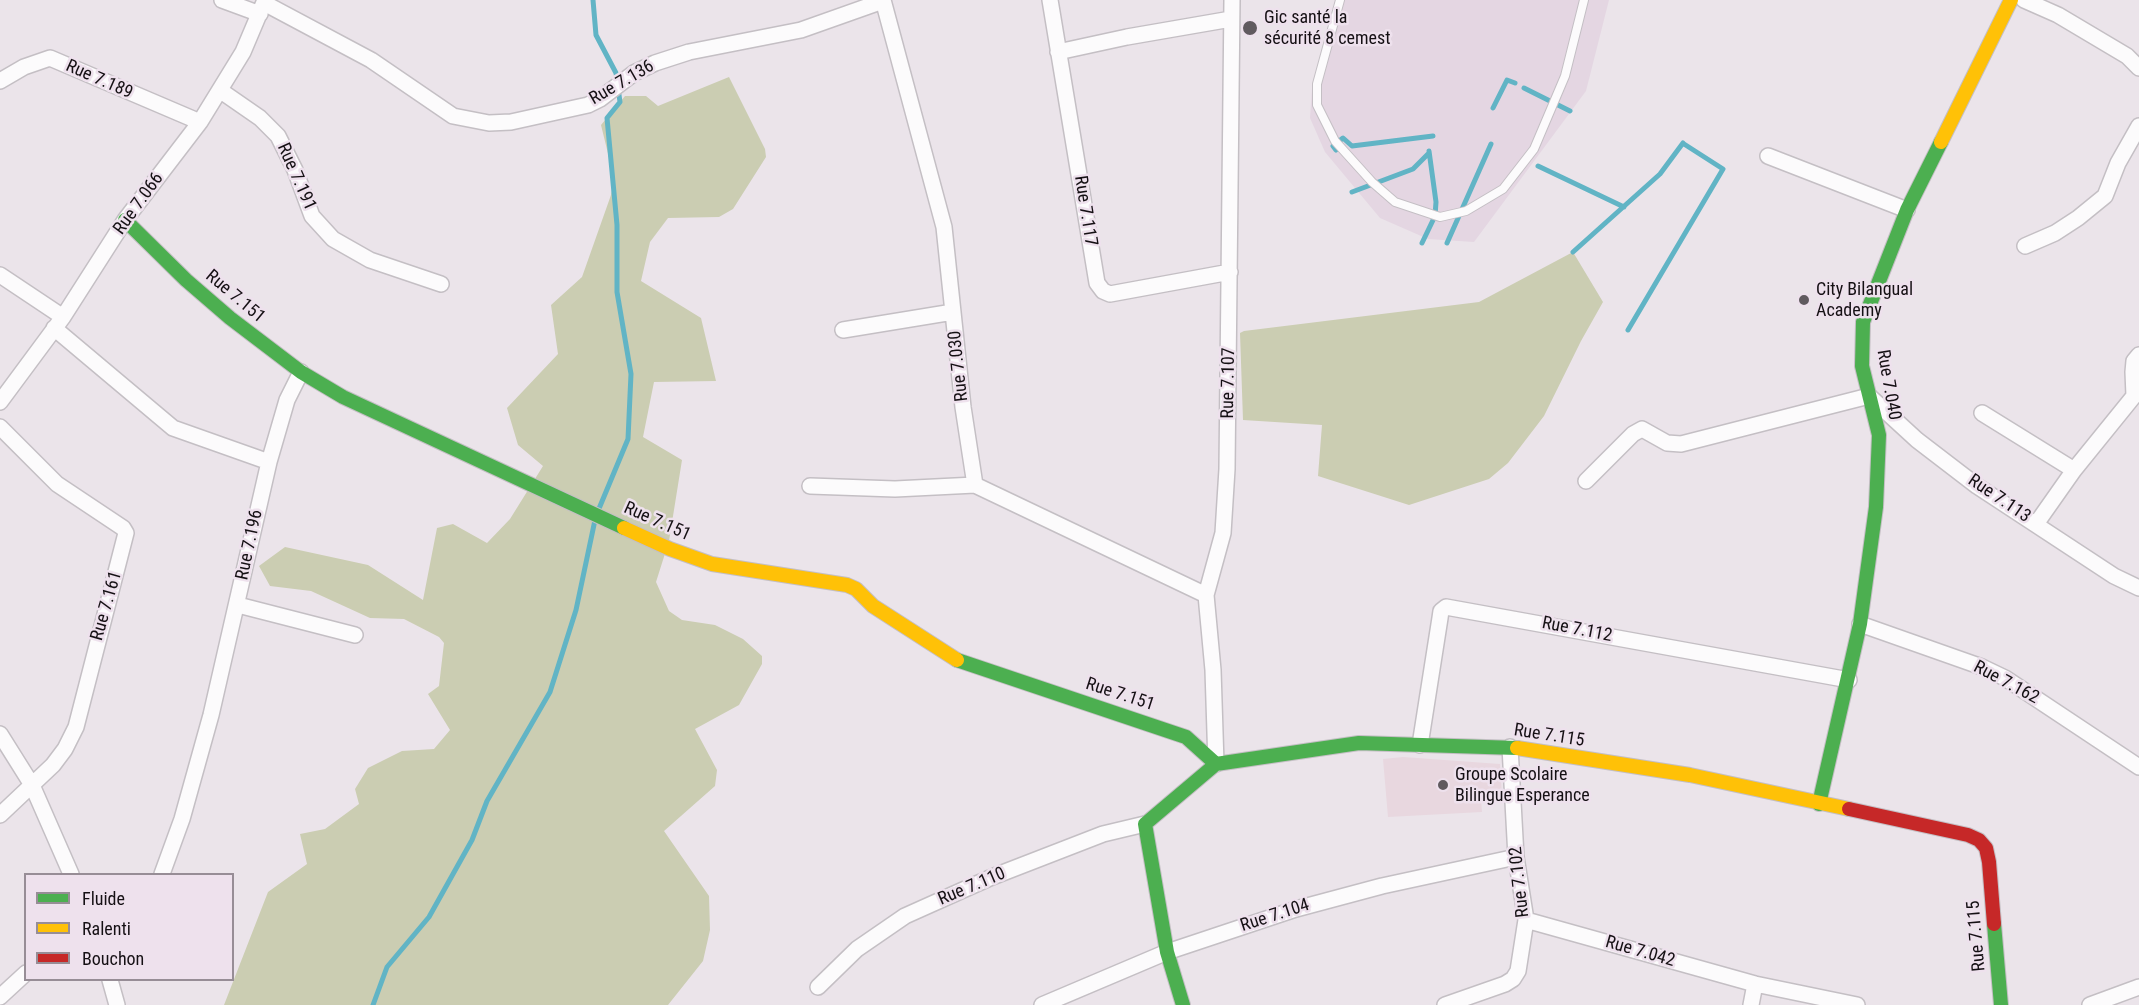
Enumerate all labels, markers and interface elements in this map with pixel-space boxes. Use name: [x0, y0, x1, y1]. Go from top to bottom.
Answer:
place label: Gic santé la sécurité 8 cemest: [1264, 7, 1390, 50]
marker: Gic santé la sécurité 8 cemest: [1241, 19, 1259, 37]
street label: Rue 7.189: [62, 56, 136, 104]
street label: Rue 7.136: [586, 56, 658, 110]
street label: Rue 7.191: [272, 140, 320, 214]
street label: Rue 7.066: [109, 169, 169, 239]
street label: Rue 7.117: [1069, 174, 1101, 248]
street label: Rue 7.151: [201, 266, 269, 328]
place label: City Bilangual Academy: [1816, 279, 1913, 322]
marker: City Bilangual Academy: [1797, 293, 1811, 307]
street label: Rue 7.030: [945, 330, 973, 402]
street label: Rue 7.107: [1218, 347, 1240, 419]
street label: Rue 7.040: [1871, 348, 1905, 422]
street label: Rue 7.113: [1963, 470, 2035, 528]
street label: Rue 7.151: [620, 498, 694, 546]
street label: Rue 7.196: [232, 508, 268, 582]
street label: Rue 7.161: [87, 569, 127, 643]
street label: Rue 7.112: [1540, 613, 1614, 647]
street label: Rue 7.162: [1970, 657, 2042, 709]
street label: Rue 7.151: [1083, 674, 1157, 716]
street label: Rue 7.115: [1512, 720, 1586, 752]
place label: Groupe Scolaire Bilingue Esperance: [1455, 764, 1590, 806]
marker: Groupe Scolaire Bilingue Esperance: [1436, 778, 1450, 792]
street label: Rue 7.102: [1506, 846, 1534, 918]
street label: Rue 7.110: [935, 863, 1009, 911]
legend: [24, 873, 234, 981]
text: Fluide: [82, 888, 125, 909]
street label: Rue 7.104: [1238, 895, 1312, 937]
street label: Rue 7.115: [1963, 900, 1991, 972]
text: Ralenti: [82, 918, 131, 939]
street label: Rue 7.042: [1603, 932, 1677, 972]
text: Bouchon: [82, 948, 144, 969]

